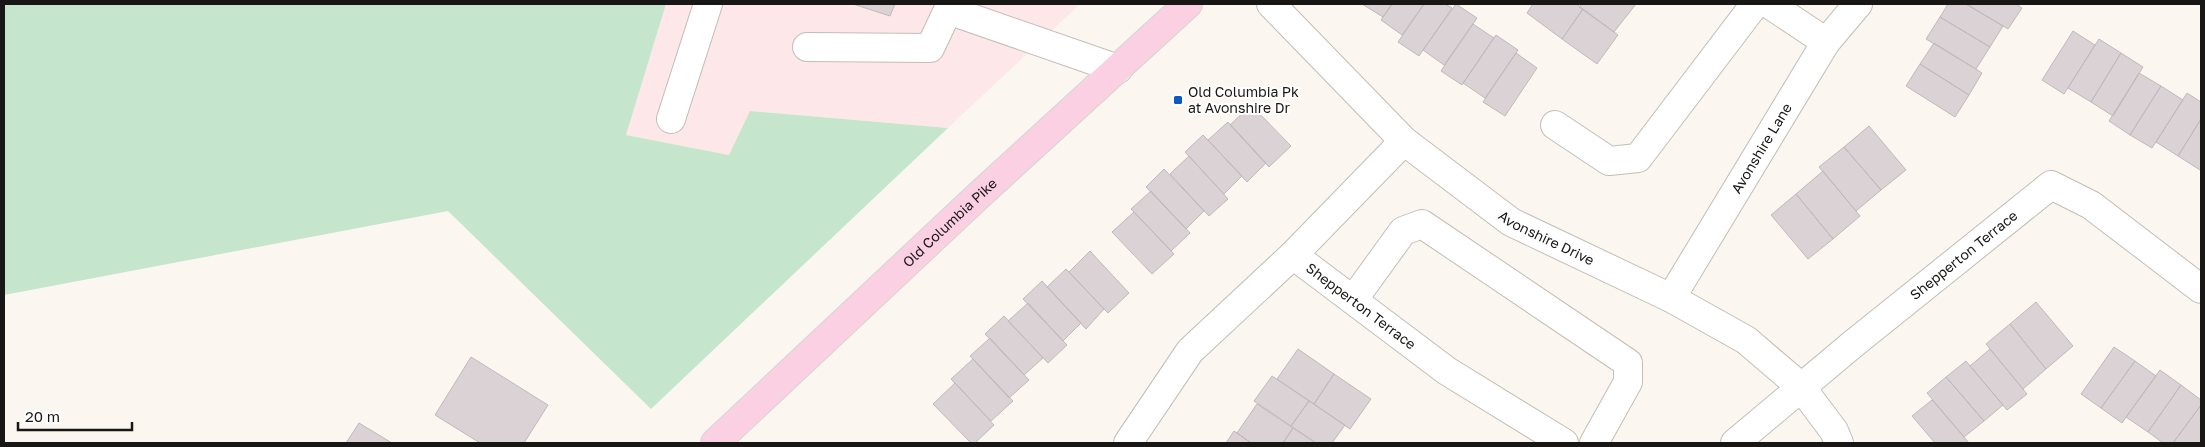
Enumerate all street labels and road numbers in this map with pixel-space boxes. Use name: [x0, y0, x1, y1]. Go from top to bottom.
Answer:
street label: Avonshire Lane: [1727, 100, 1795, 196]
street label: Old Columbia Pike: [899, 174, 1000, 270]
street label: Shepperton Terrace: [1906, 206, 2021, 303]
street label: Avonshire Drive: [1495, 207, 1597, 268]
street label: Shepperton Terrace: [1303, 259, 1419, 353]

